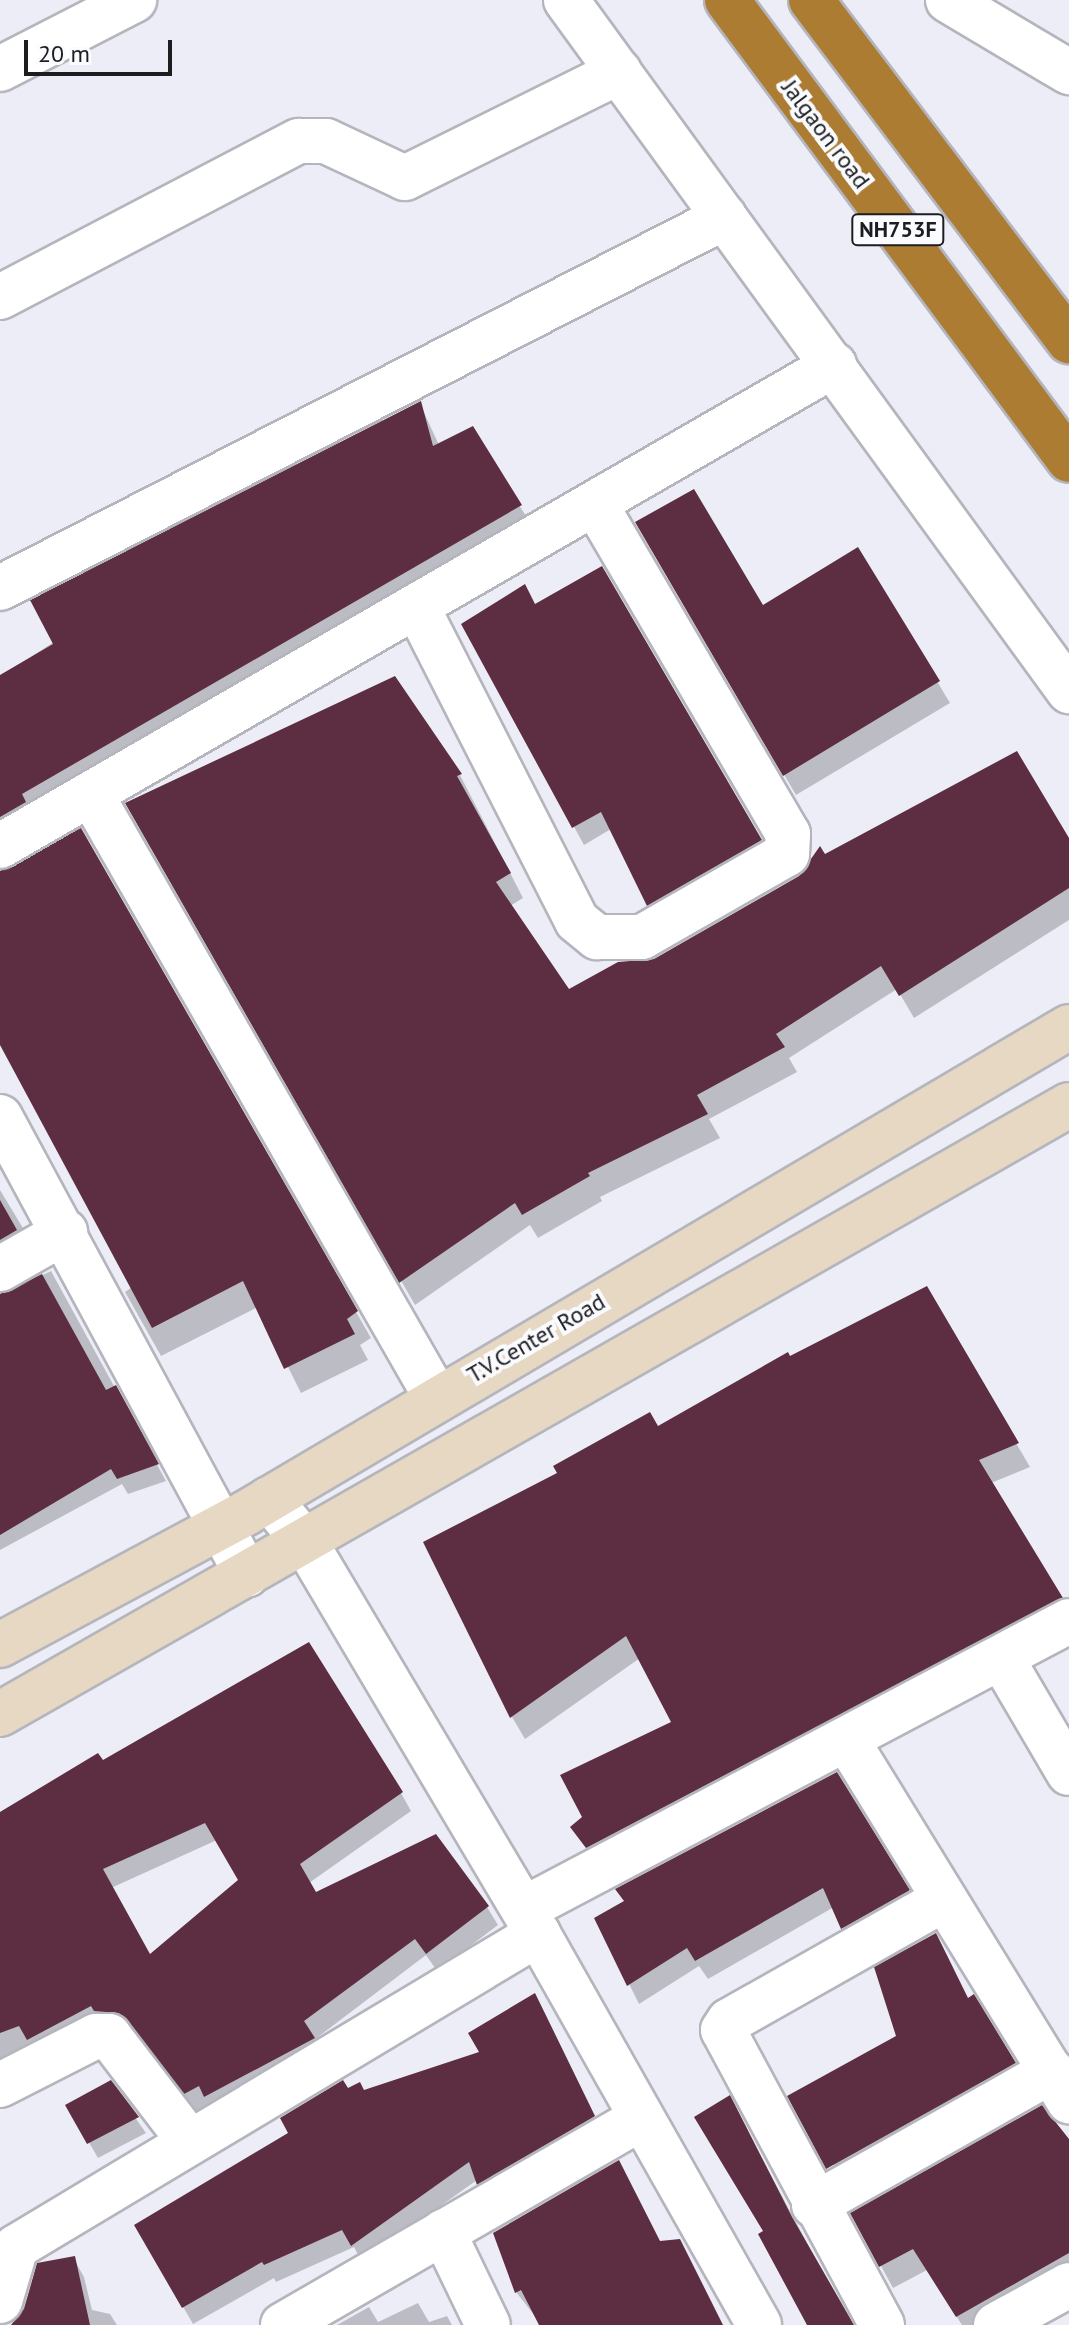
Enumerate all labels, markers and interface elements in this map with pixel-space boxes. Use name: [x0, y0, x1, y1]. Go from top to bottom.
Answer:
scale bar: [28, 24, 176, 74]
text: 20 m: [38, 38, 90, 69]
street label: Jalgaon road: [776, 74, 876, 194]
road number: NH753F: [850, 212, 946, 248]
street label: T.V.Center Road: [462, 1287, 610, 1389]

